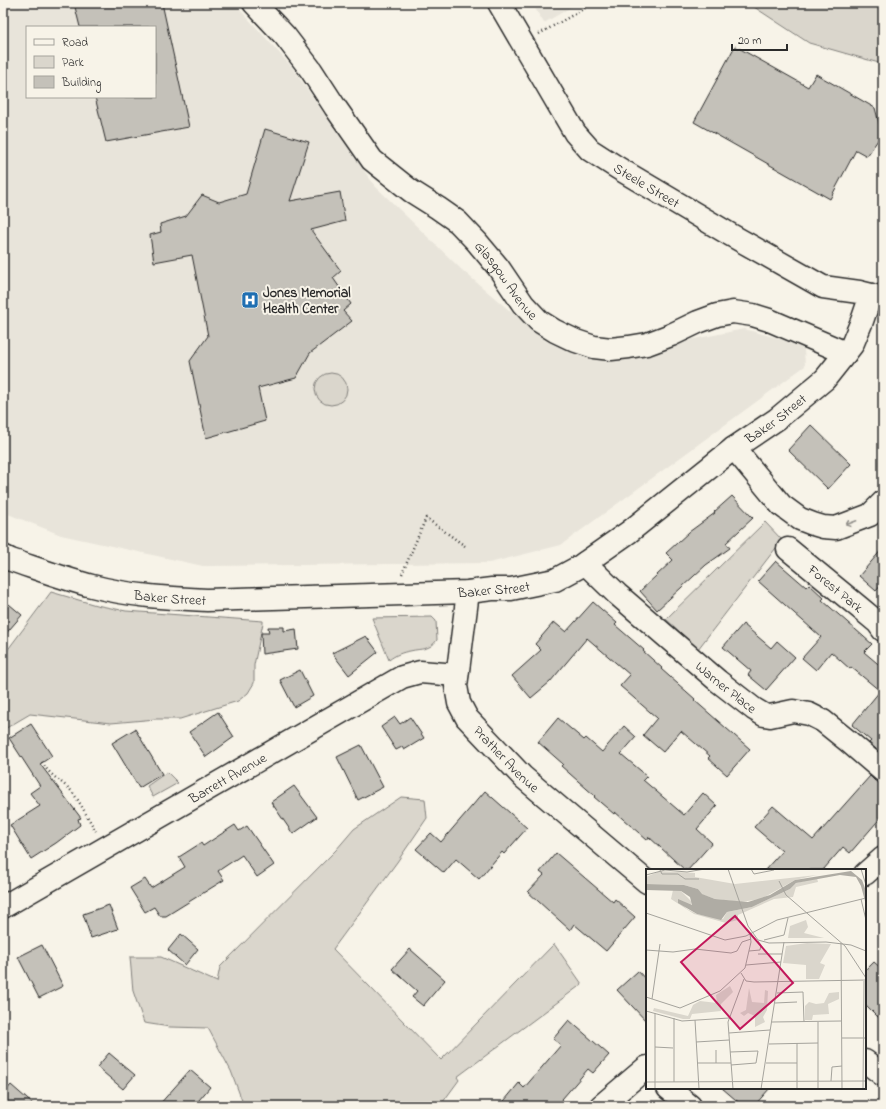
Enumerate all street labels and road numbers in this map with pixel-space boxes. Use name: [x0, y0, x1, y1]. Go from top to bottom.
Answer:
street label: Steele Street: [609, 159, 683, 214]
street label: Glasgow Avenue: [469, 237, 542, 326]
street label: Baker Street: [740, 389, 812, 450]
street label: Forest Park: [802, 560, 868, 619]
street label: Baker Street: [456, 576, 532, 604]
street label: Baker Street: [131, 585, 207, 612]
street label: Warner Place: [690, 657, 761, 720]
street label: Prather Avenue: [468, 722, 544, 799]
street label: Barrett Avenue: [184, 748, 272, 810]

